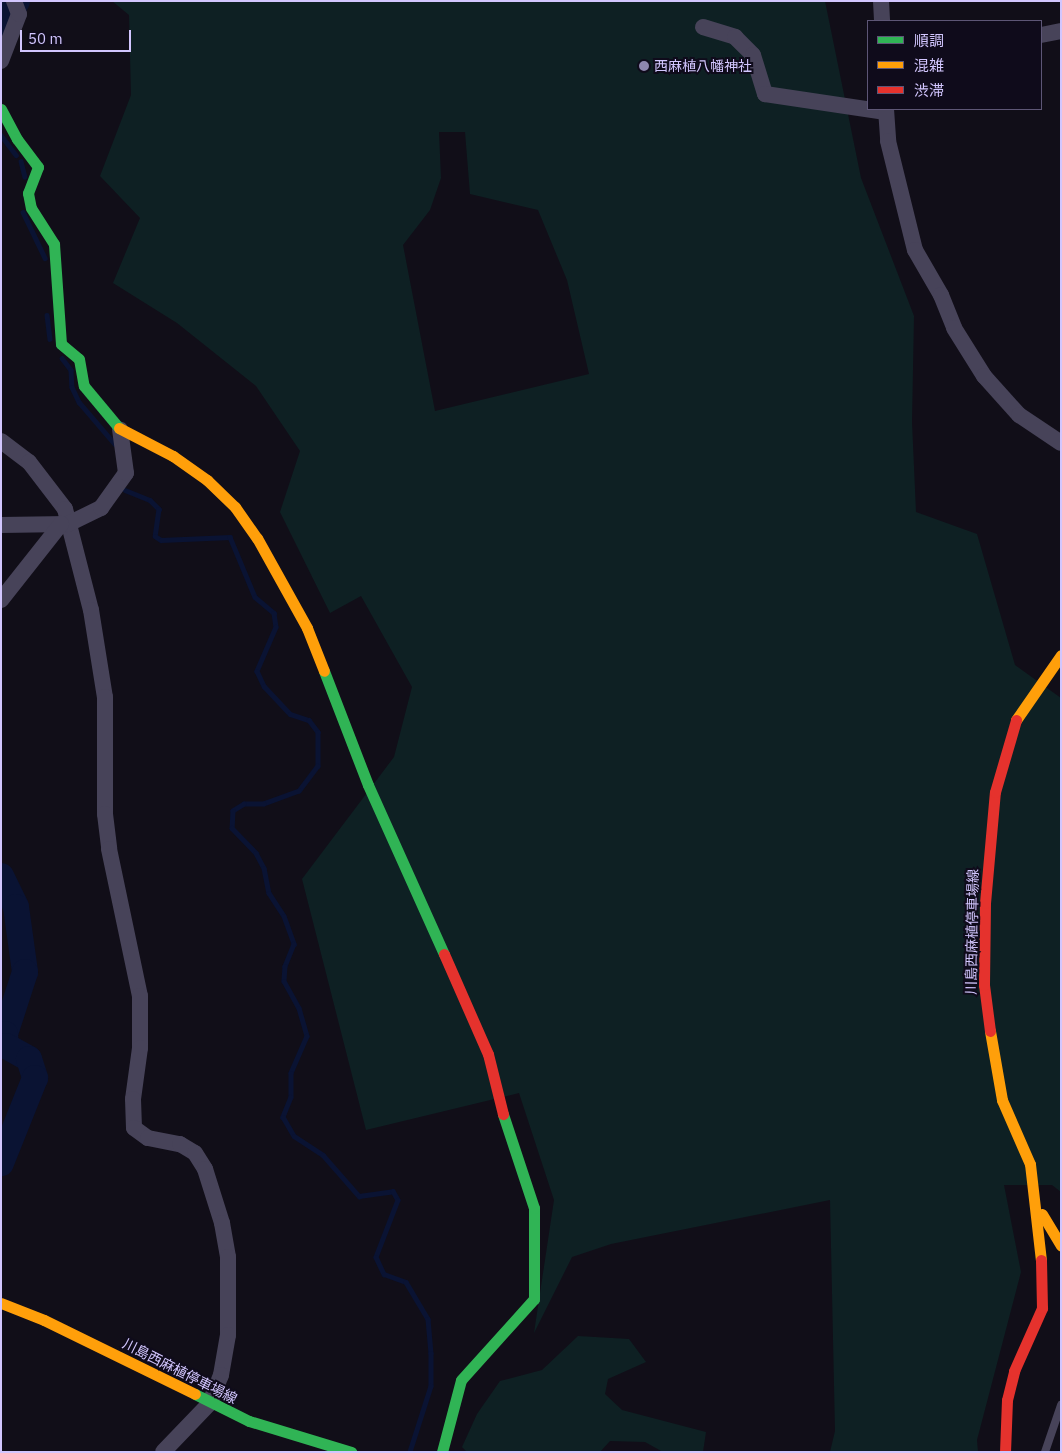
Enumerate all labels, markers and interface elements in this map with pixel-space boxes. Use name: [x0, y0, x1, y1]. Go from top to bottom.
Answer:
scale bar: [22, 20, 134, 52]
legend: [867, 20, 1042, 110]
text: 50 m: [28, 29, 63, 48]
text: 順調: [914, 31, 944, 50]
text: 混雑: [914, 56, 944, 75]
place label: 西麻植八幡神社: [654, 58, 752, 74]
marker: 西麻植八幡神社: [638, 60, 650, 72]
text: 渋滞: [914, 81, 944, 100]
street label: 川島西麻植停車場線: [963, 869, 981, 995]
street label: 川島西麻植停車場線: [120, 1335, 240, 1407]

